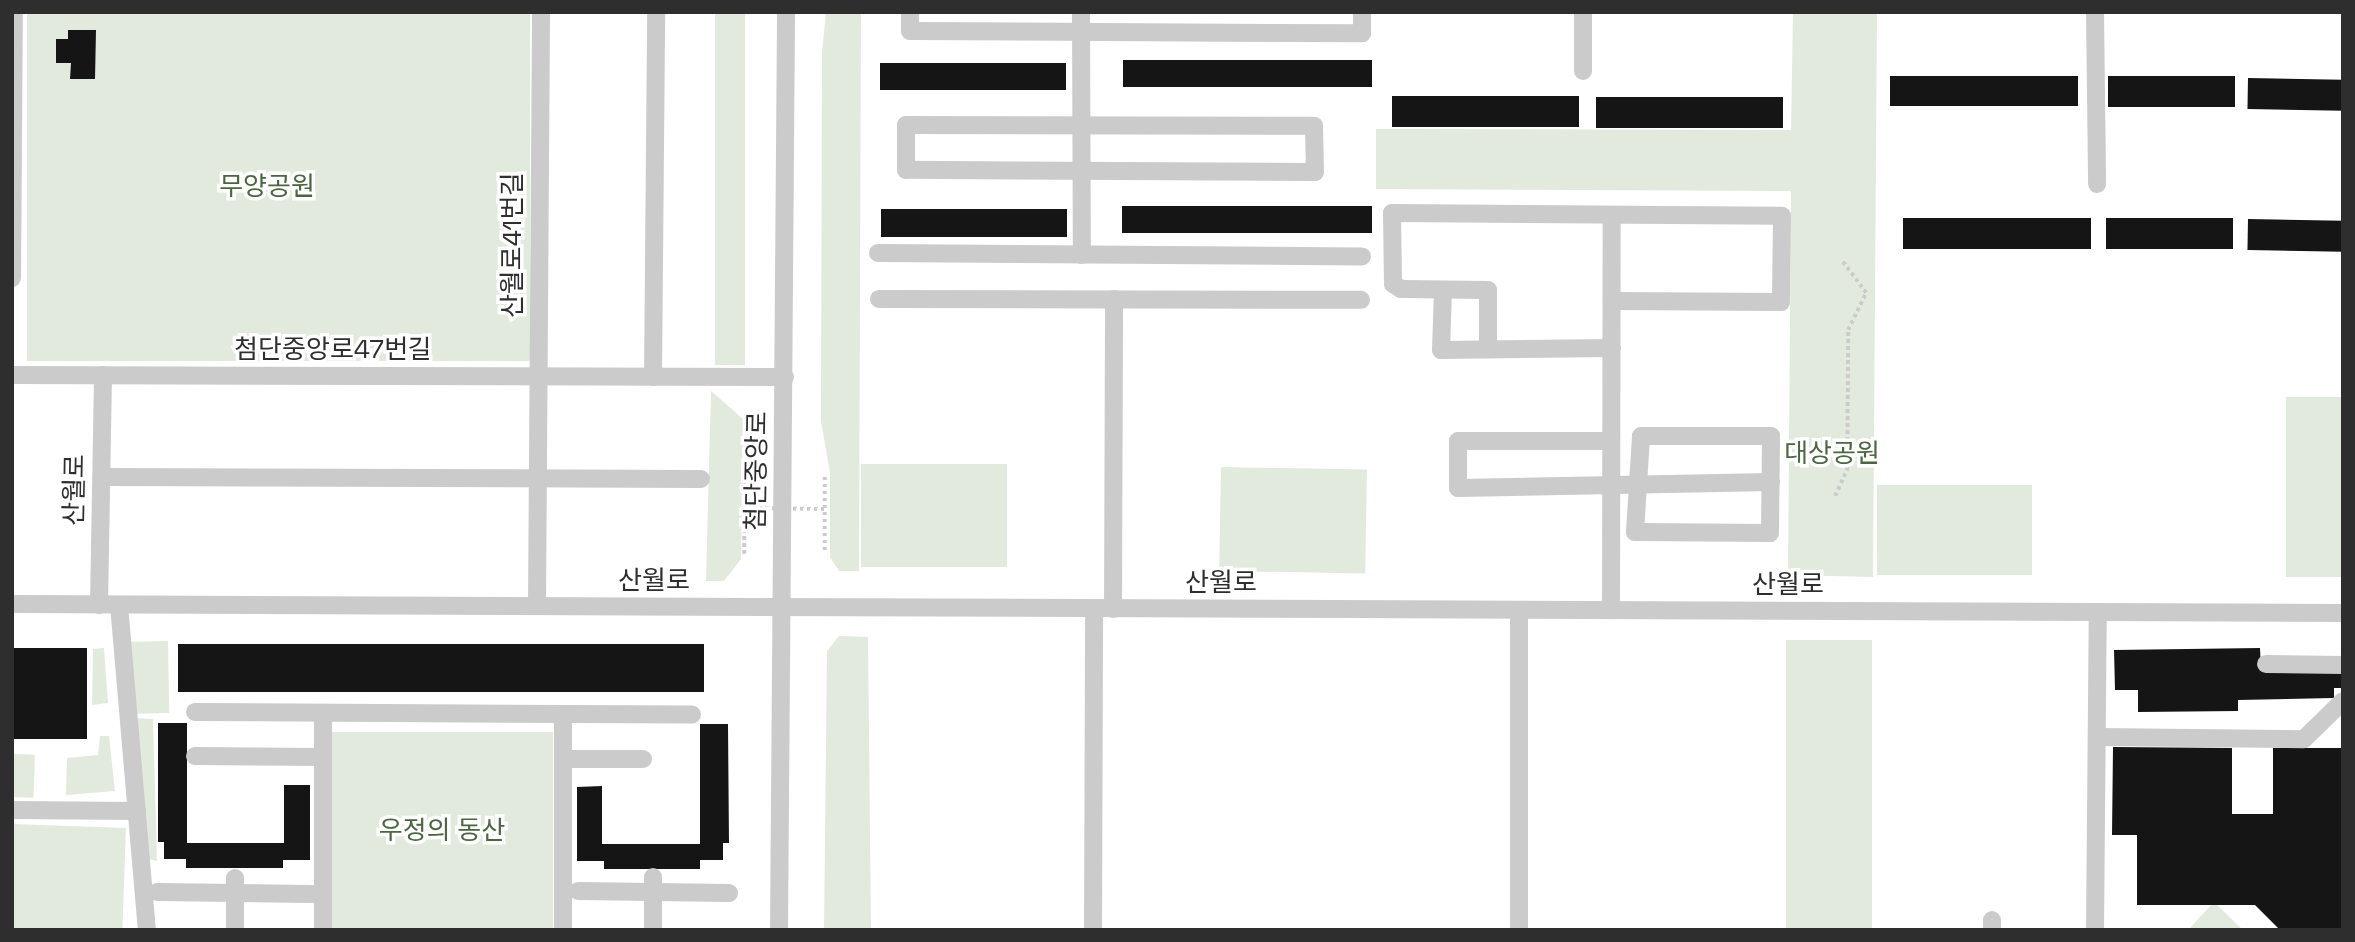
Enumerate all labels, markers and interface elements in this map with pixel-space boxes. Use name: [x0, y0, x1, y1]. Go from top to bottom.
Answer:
park label: 무양공원: [219, 171, 315, 203]
street label: 산월로41번길: [497, 172, 529, 318]
street label: 첨단중앙로47번길: [234, 334, 432, 366]
street label: 첨단중앙로: [740, 411, 774, 531]
park label: 대상공원: [1784, 438, 1880, 470]
street label: 산월로: [59, 454, 91, 526]
street label: 산월로: [618, 565, 690, 597]
street label: 산월로: [1185, 567, 1257, 599]
street label: 산월로: [1752, 569, 1824, 601]
park label: 우정의 동산: [379, 815, 505, 847]

